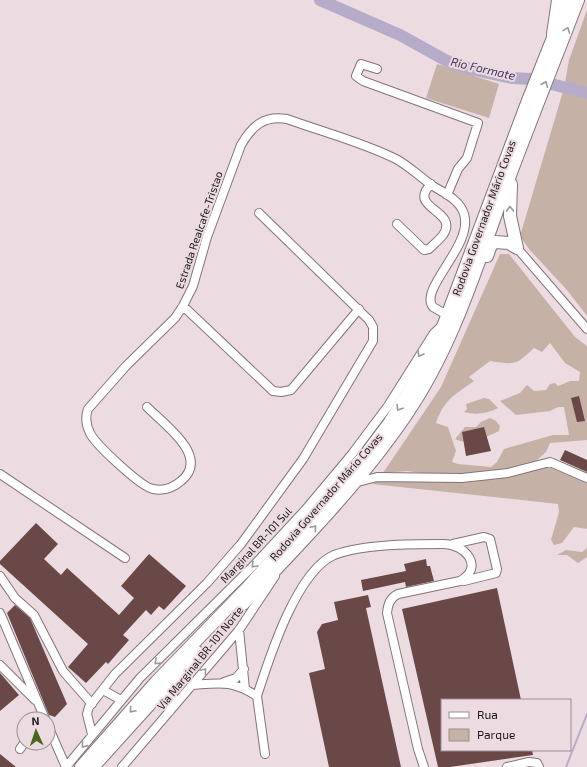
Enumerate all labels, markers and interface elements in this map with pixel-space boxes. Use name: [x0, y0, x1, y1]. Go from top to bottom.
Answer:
one-way arrow: [562, 26, 570, 33]
water label: Rio Formate: [450, 54, 517, 82]
one-way arrow: [540, 81, 548, 89]
street label: Rodovia Governador Mário Covas: [449, 138, 518, 297]
street label: Estrada Realcafe-Tristao: [172, 169, 225, 290]
one-way arrow: [506, 206, 514, 212]
one-way arrow: [418, 350, 425, 357]
one-way arrow: [396, 404, 404, 411]
street label: Rodovia Governador Mário Covas: [267, 430, 385, 563]
street label: Marginal BR-101 Sul: [217, 504, 294, 585]
one-way arrow: [310, 526, 317, 533]
one-way arrow: [251, 560, 258, 568]
street label: Via Marginal BR-101 Norte: [154, 603, 245, 712]
one-way arrow: [154, 657, 162, 665]
one-way arrow: [200, 668, 207, 676]
legend: [441, 699, 571, 751]
one-way arrow: [129, 705, 136, 713]
text: Rua: [477, 707, 498, 721]
north arrow: [16, 711, 56, 751]
text: N: [31, 714, 40, 727]
text: Parque: [477, 727, 515, 741]
one-way arrow: [81, 740, 88, 747]

